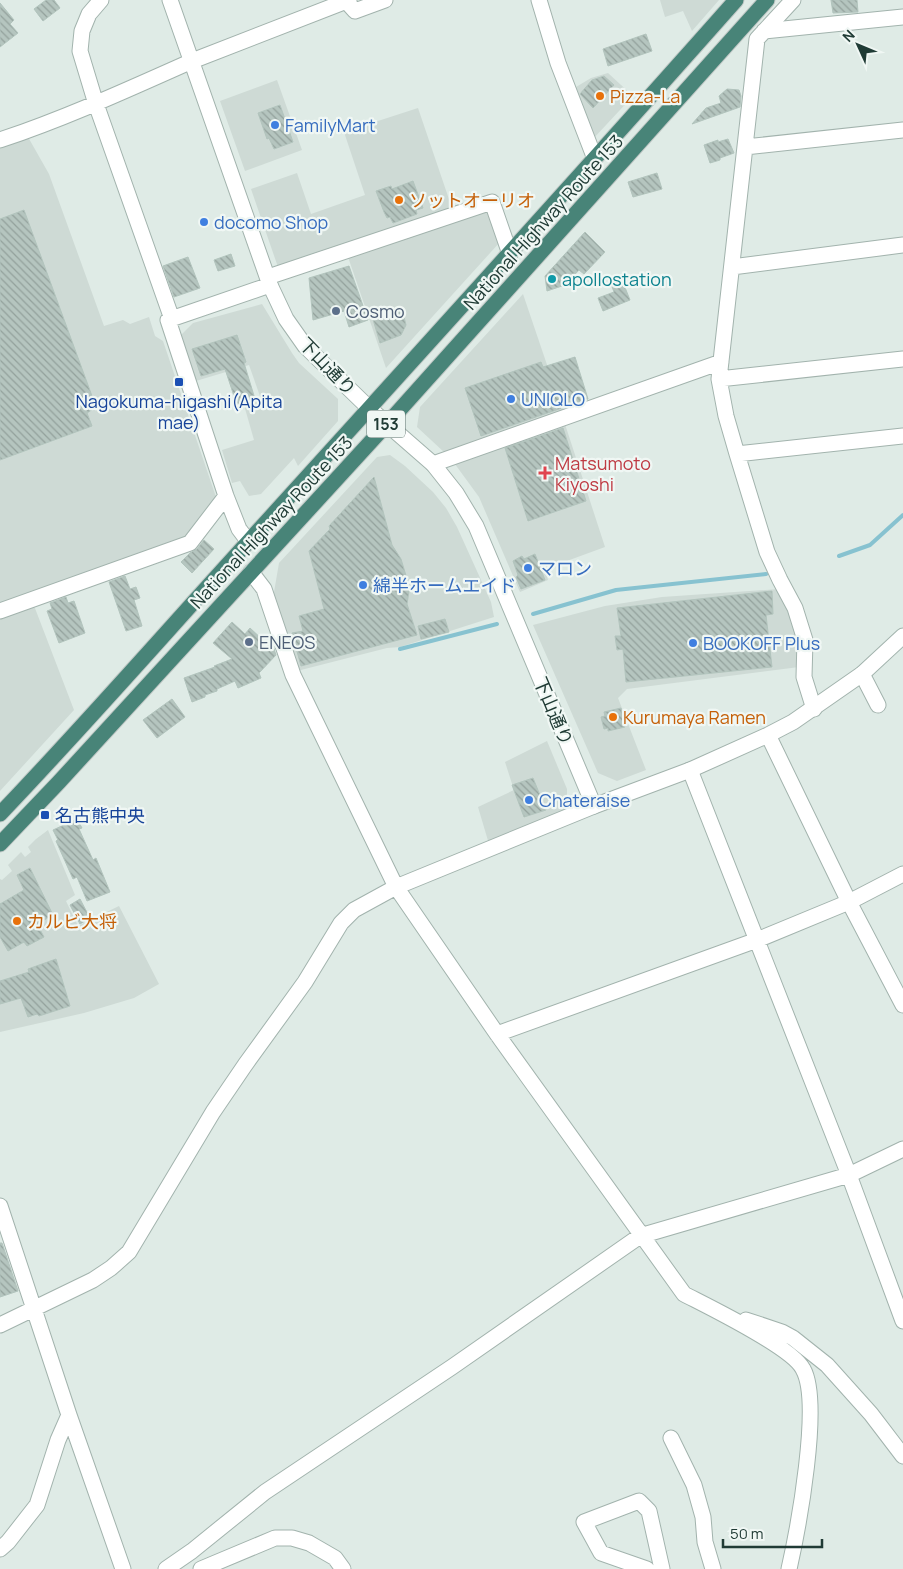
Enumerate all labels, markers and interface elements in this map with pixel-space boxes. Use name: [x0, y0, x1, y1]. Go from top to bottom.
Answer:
north arrow: [833, 20, 883, 70]
text: N: [838, 25, 859, 46]
place label: Pizza-La: [610, 84, 680, 108]
marker: Pizza-La: [594, 90, 606, 102]
place label: FamilyMart: [285, 113, 376, 137]
marker: FamilyMart: [269, 119, 281, 131]
street label: National Highway Route 153: [458, 129, 628, 315]
place label: ソットオーリオ: [409, 188, 535, 212]
marker: ソットオーリオ: [393, 194, 405, 206]
place label: docomo Shop: [214, 210, 328, 234]
marker: docomo Shop: [198, 216, 210, 228]
place label: apollostation: [562, 267, 672, 291]
marker: apollostation: [546, 273, 558, 285]
place label: Cosmo: [346, 299, 405, 323]
marker: Cosmo: [330, 305, 342, 317]
street label: 下山通り: [294, 332, 362, 400]
marker: Nagokuma-higashi(Apita mae): [173, 376, 185, 388]
place label: UNIQLO: [521, 387, 585, 411]
place label: Nagokuma-higashi(Apita mae): [75, 389, 283, 434]
marker: UNIQLO: [505, 393, 517, 405]
road number: 153: [367, 410, 405, 438]
street label: National Highway Route 153: [185, 431, 357, 613]
place label: Matsumoto Kiyoshi: [555, 451, 651, 496]
marker: Matsumoto Kiyoshi: [539, 467, 551, 479]
place label: マロン: [538, 556, 592, 580]
marker: マロン: [522, 562, 534, 574]
place label: 綿半ホームエイド: [373, 573, 516, 597]
marker: 綿半ホームエイド: [357, 579, 369, 591]
place label: ENEOS: [259, 630, 315, 654]
place label: BOOKOFF Plus: [703, 631, 820, 655]
marker: ENEOS: [243, 636, 255, 648]
marker: BOOKOFF Plus: [687, 637, 699, 649]
street label: 下山通り: [529, 673, 579, 749]
place label: Kurumaya Ramen: [623, 705, 766, 729]
marker: Kurumaya Ramen: [607, 711, 619, 723]
place label: Chateraise: [539, 788, 630, 812]
marker: Chateraise: [523, 794, 535, 806]
place label: 名古熊中央: [55, 803, 145, 827]
marker: 名古熊中央: [39, 809, 51, 821]
place label: カルビ大将: [27, 909, 117, 933]
marker: カルビ大将: [11, 915, 23, 927]
scale bar: [723, 1516, 822, 1548]
text: 50 m: [730, 1523, 764, 1544]

